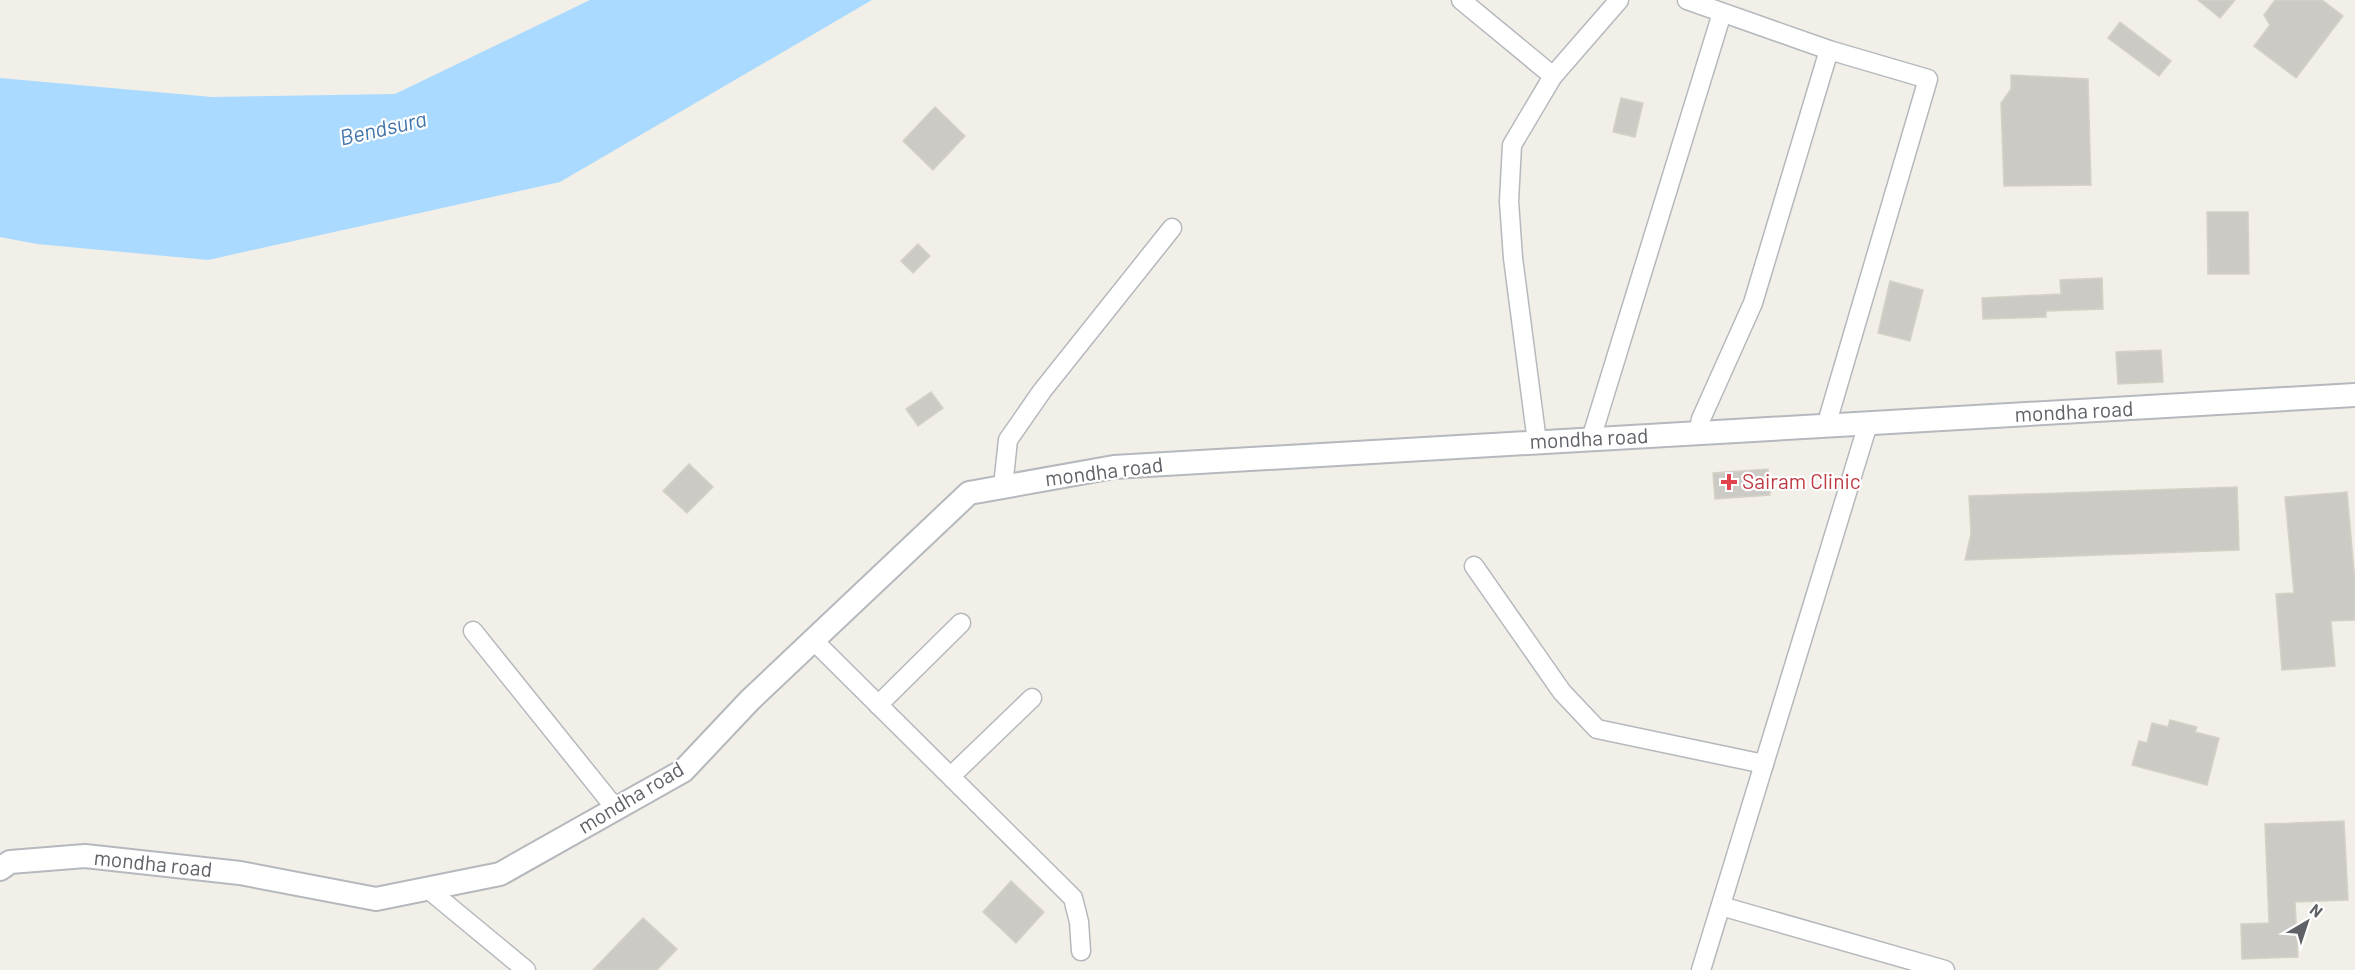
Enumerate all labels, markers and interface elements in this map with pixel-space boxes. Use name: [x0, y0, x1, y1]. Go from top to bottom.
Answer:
water label: Bendsura: [337, 104, 429, 150]
street label: mondha road: [2014, 395, 2134, 426]
street label: mondha road: [1529, 422, 1649, 453]
street label: mondha road: [1043, 451, 1164, 490]
place label: Sairam Clinic: [1742, 468, 1861, 493]
marker: Sairam Clinic: [1720, 473, 1738, 491]
street label: mondha road: [573, 755, 688, 838]
street label: mondha road: [93, 844, 214, 881]
north arrow: [2277, 892, 2337, 952]
text: N: [2307, 899, 2327, 921]

